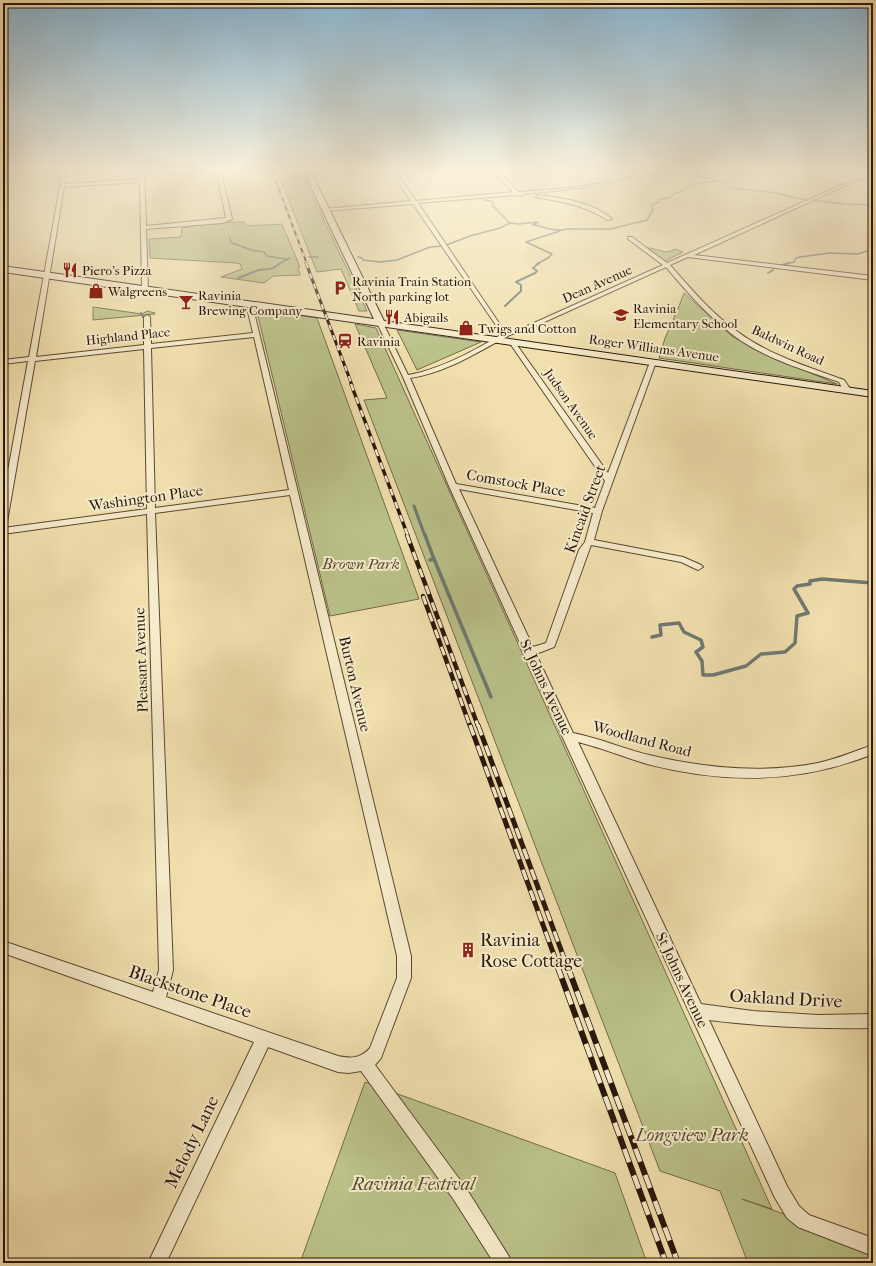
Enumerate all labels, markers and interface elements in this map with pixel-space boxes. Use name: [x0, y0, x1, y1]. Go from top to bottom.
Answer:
restaurant icon: Piero's Pizza: [61, 261, 79, 279]
street label: Dean Avenue: [560, 262, 635, 306]
place label: Piero's Pizza: [82, 263, 153, 278]
place label: Ravinia Train Station North parking lot: [352, 274, 472, 304]
parking icon: Ravinia Train Station North parking lot: [331, 279, 349, 297]
shop icon: Walgreens: [87, 282, 105, 300]
place label: Walgreens: [107, 284, 167, 299]
place label: Ravinia Brewing Company: [198, 288, 303, 318]
bar icon: Ravinia Brewing Company: [177, 293, 195, 311]
place label: Ravinia Elementary School: [633, 301, 738, 331]
school or university icon: Ravinia Elementary School: [612, 306, 630, 324]
restaurant icon: Abigails: [383, 308, 401, 326]
place label: Abigails: [403, 310, 448, 325]
shop icon: Twigs and Cotton: [457, 319, 475, 337]
place label: Twigs and Cotton: [478, 321, 577, 336]
street label: Baldwin Road: [750, 322, 827, 369]
street label: Highland Place: [85, 324, 172, 348]
street label: Roger Williams Avenue: [588, 331, 721, 365]
station icon: Ravinia: [336, 332, 354, 350]
place label: Ravinia: [357, 334, 401, 349]
street label: Judson Avenue: [541, 365, 601, 443]
street label: Kincaid Street: [561, 462, 610, 556]
street label: Comstock Place: [465, 465, 568, 501]
street label: Washington Place: [87, 481, 205, 515]
park label: Brown Park: [321, 555, 400, 573]
street label: Pleasant Avenue: [130, 606, 152, 713]
street label: Burton Avenue: [335, 634, 375, 734]
street label: St Johns Avenue: [516, 636, 576, 738]
street label: Woodland Road: [590, 717, 694, 761]
street label: St Johns Avenue: [652, 929, 712, 1031]
place label: Ravinia Rose Cottage: [480, 930, 582, 972]
building icon: Ravinia Rose Cottage: [459, 941, 477, 959]
street label: Blackstone Place: [126, 961, 254, 1023]
street label: Oakland Drive: [729, 986, 843, 1012]
street label: Melody Lane: [161, 1092, 224, 1192]
park label: Longview Park: [633, 1125, 749, 1146]
park label: Ravinia Festival: [350, 1174, 477, 1195]

